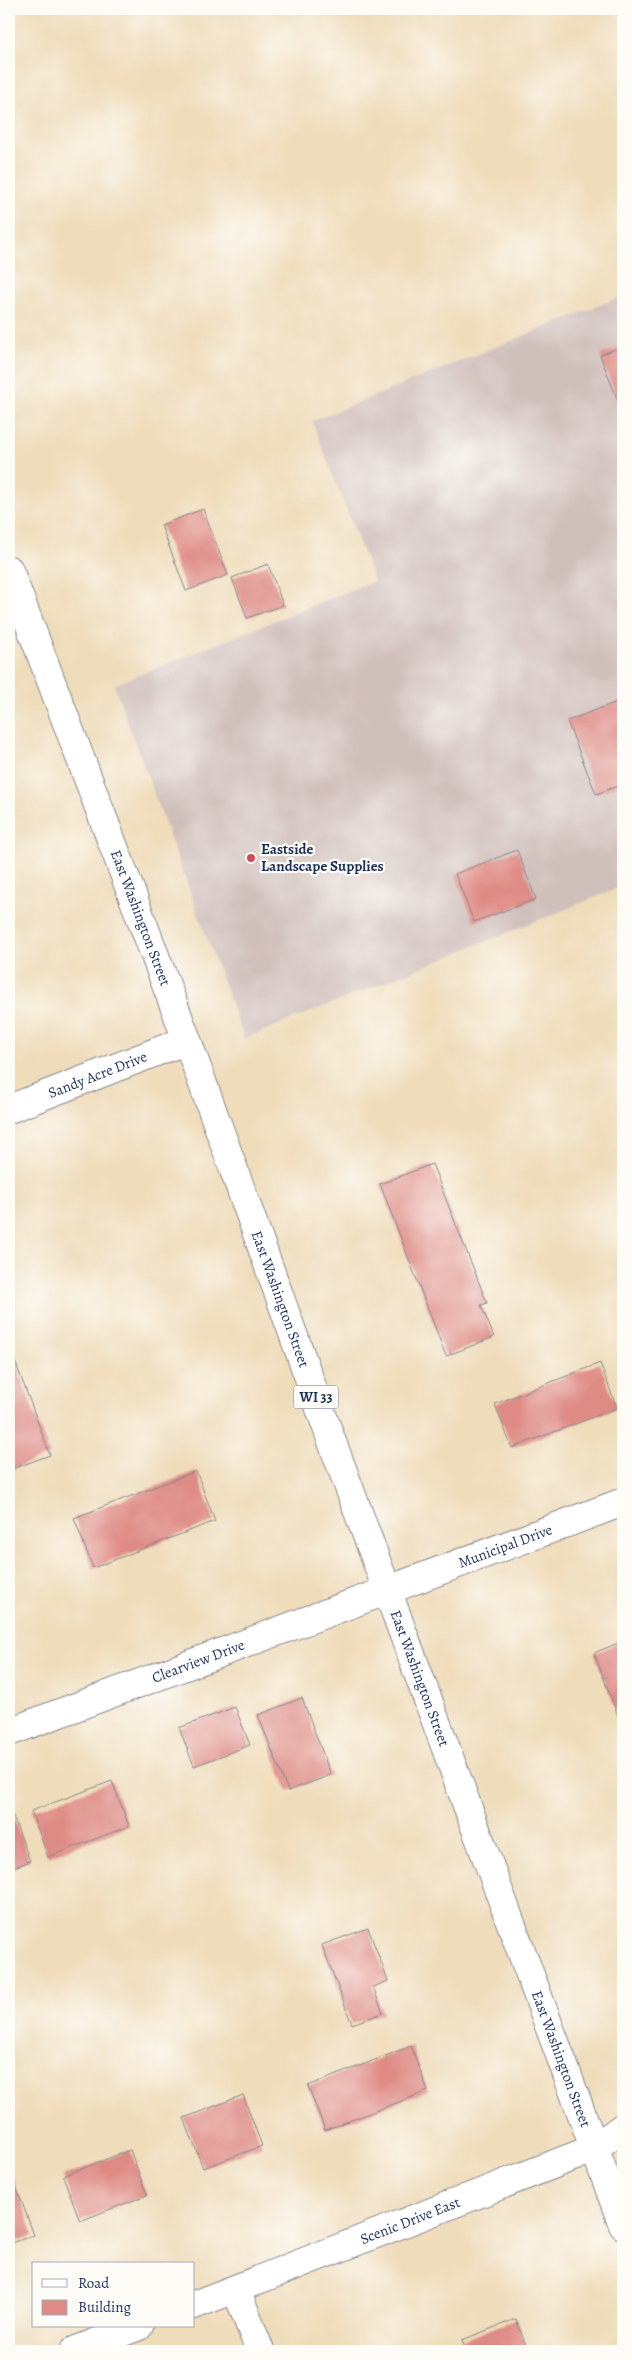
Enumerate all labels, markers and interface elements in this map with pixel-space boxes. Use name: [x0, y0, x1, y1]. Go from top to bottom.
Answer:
place label: Eastside Landscape Supplies: [261, 839, 384, 876]
street label: East Washington Street: [106, 847, 176, 989]
marker: Eastside Landscape Supplies: [245, 852, 257, 864]
street label: Sandy Acre Drive: [45, 1046, 150, 1103]
street label: East Washington Street: [247, 1228, 314, 1370]
road number: WI 33: [294, 1385, 338, 1408]
street label: Municipal Drive: [456, 1519, 555, 1573]
street label: East Washington Street: [385, 1607, 454, 1749]
street label: Clearview Drive: [149, 1635, 248, 1688]
street label: East Washington Street: [527, 1988, 596, 2130]
street label: Scenic Drive East: [357, 2192, 463, 2249]
legend: [32, 2262, 195, 2328]
text: Road: [78, 2273, 110, 2293]
text: Building: [78, 2297, 131, 2317]

